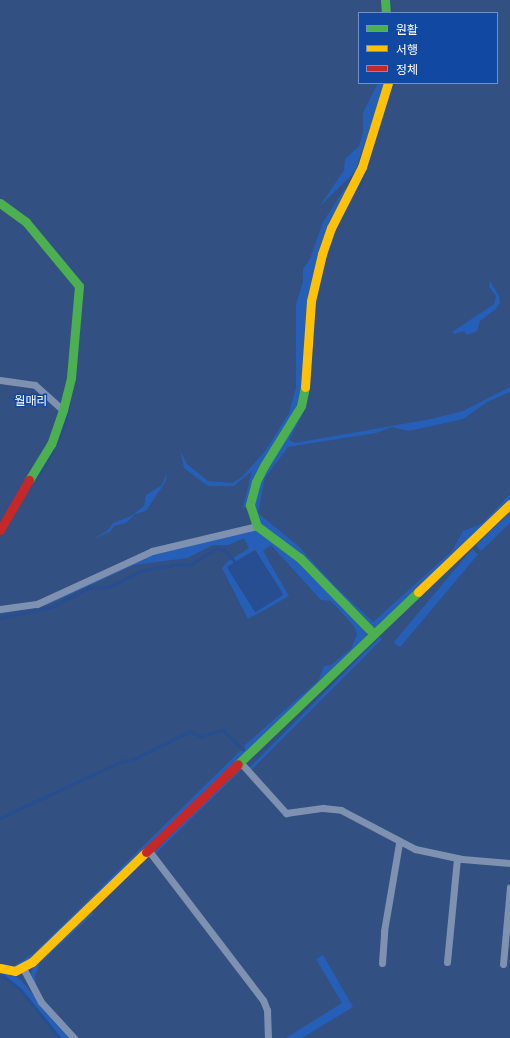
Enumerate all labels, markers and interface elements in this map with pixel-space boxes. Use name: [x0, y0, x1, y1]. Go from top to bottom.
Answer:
legend: [358, 12, 498, 84]
text: 원활: [396, 23, 418, 37]
text: 서행: [396, 43, 418, 57]
text: 정체: [396, 63, 418, 77]
district label: 월매리: [14, 395, 48, 409]

